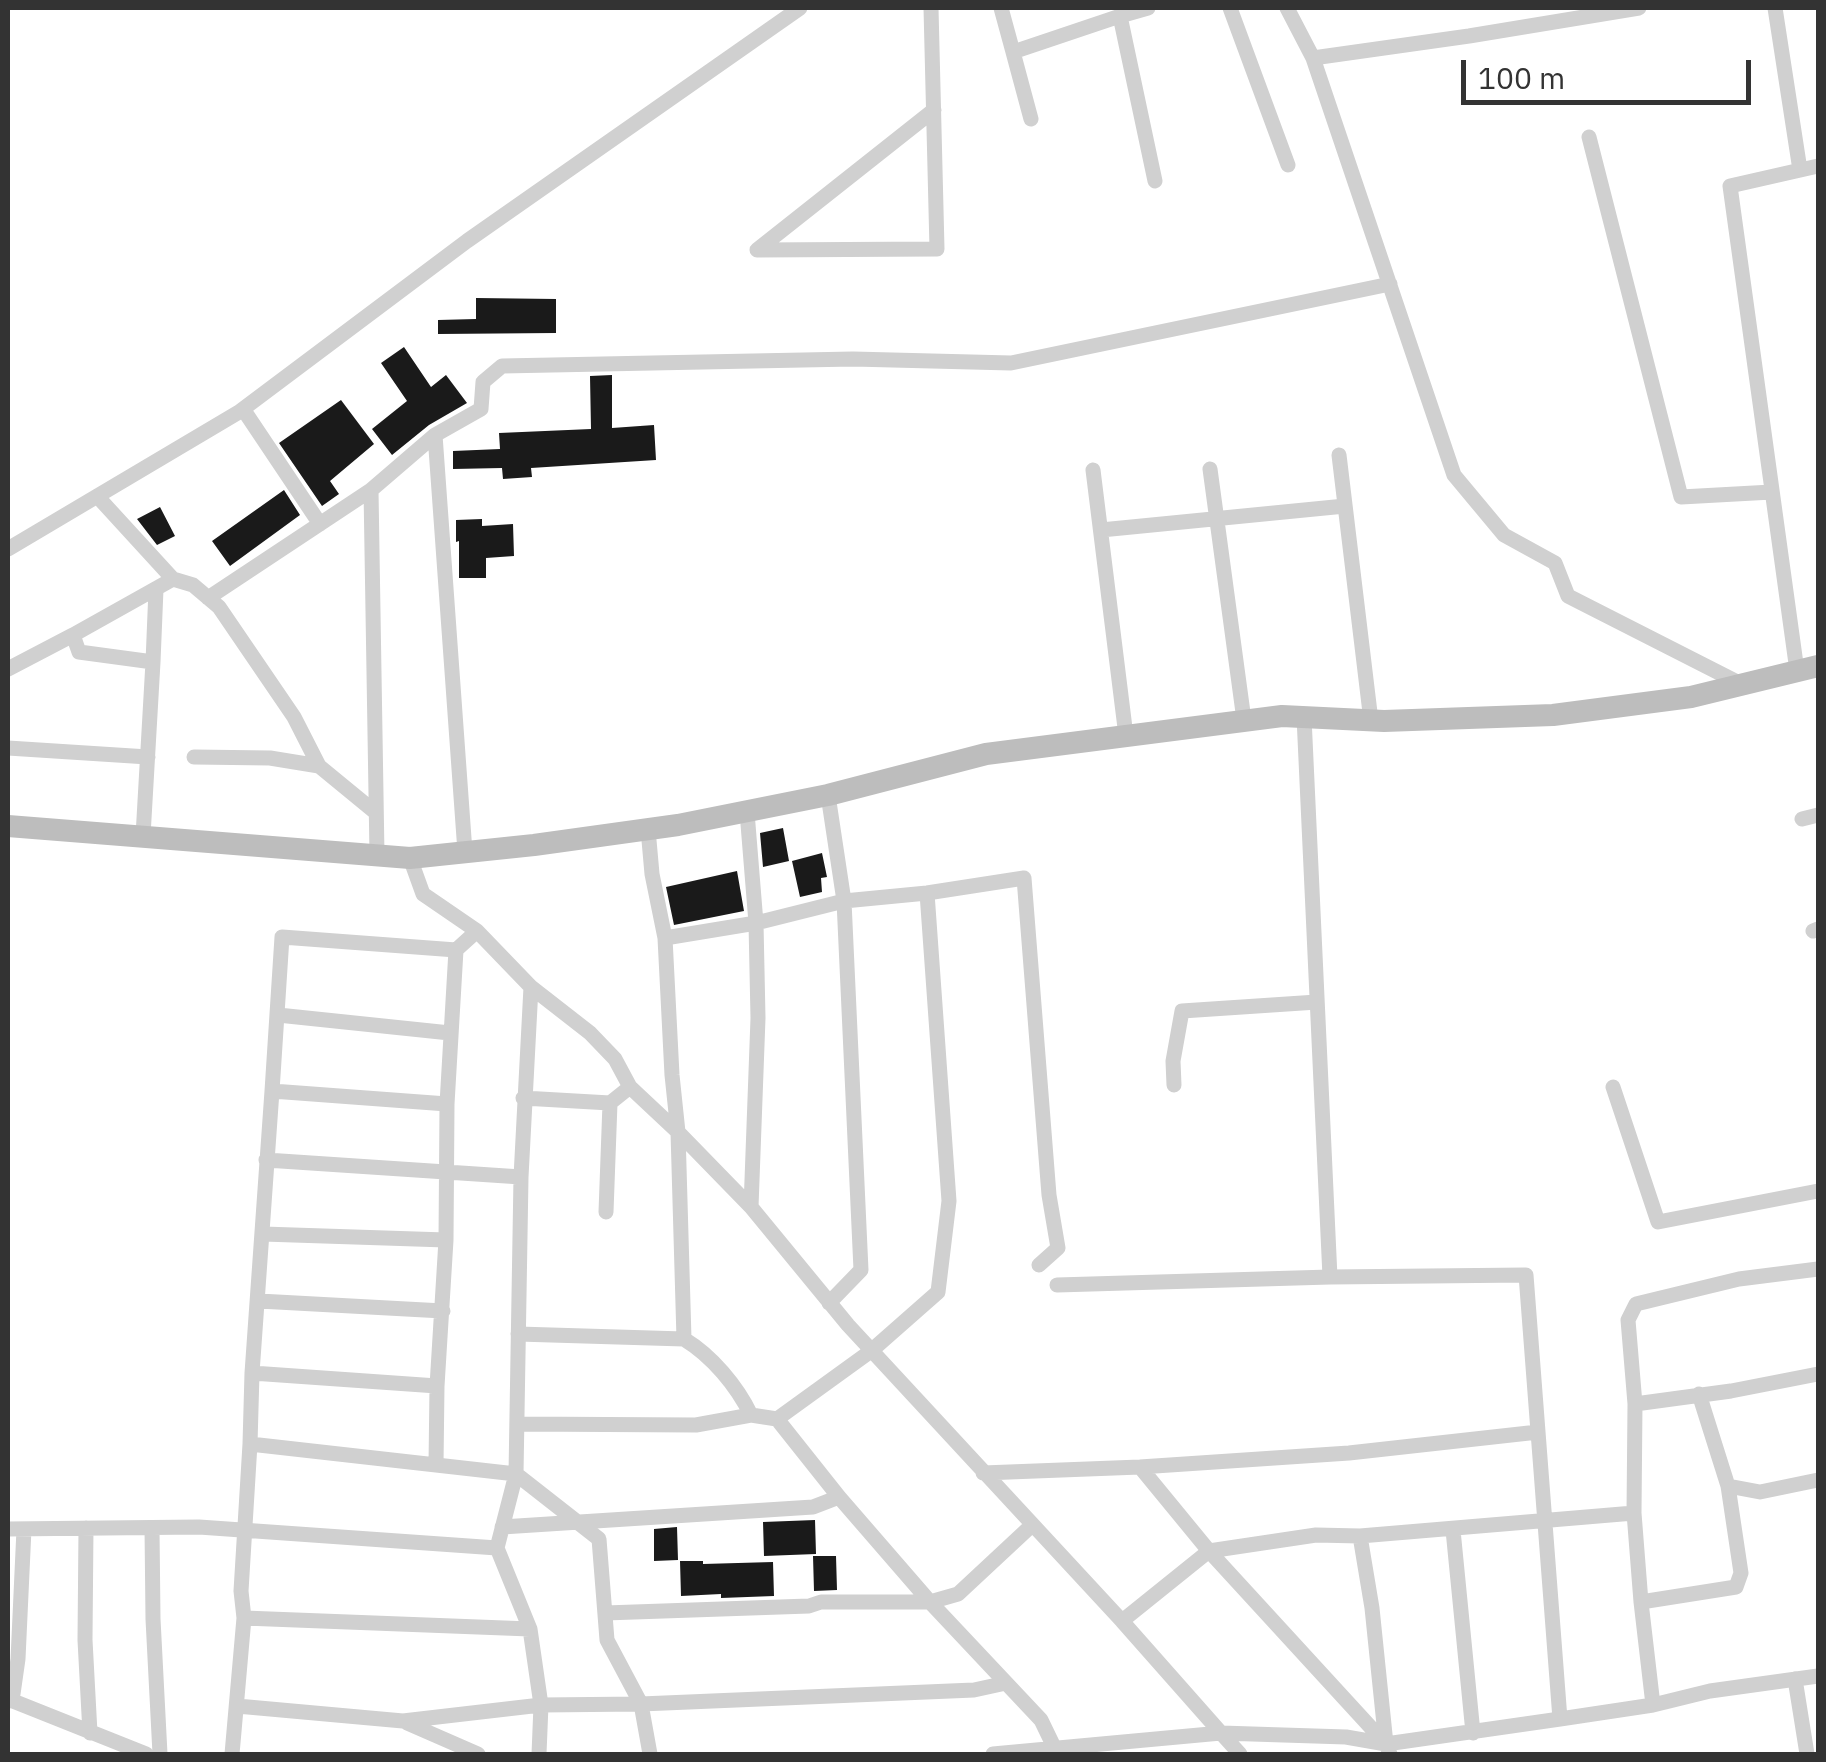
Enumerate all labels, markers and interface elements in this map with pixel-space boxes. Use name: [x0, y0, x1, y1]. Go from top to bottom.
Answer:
scale bar: [1466, 40, 1756, 102]
text: 100 m: [1478, 58, 1565, 97]

